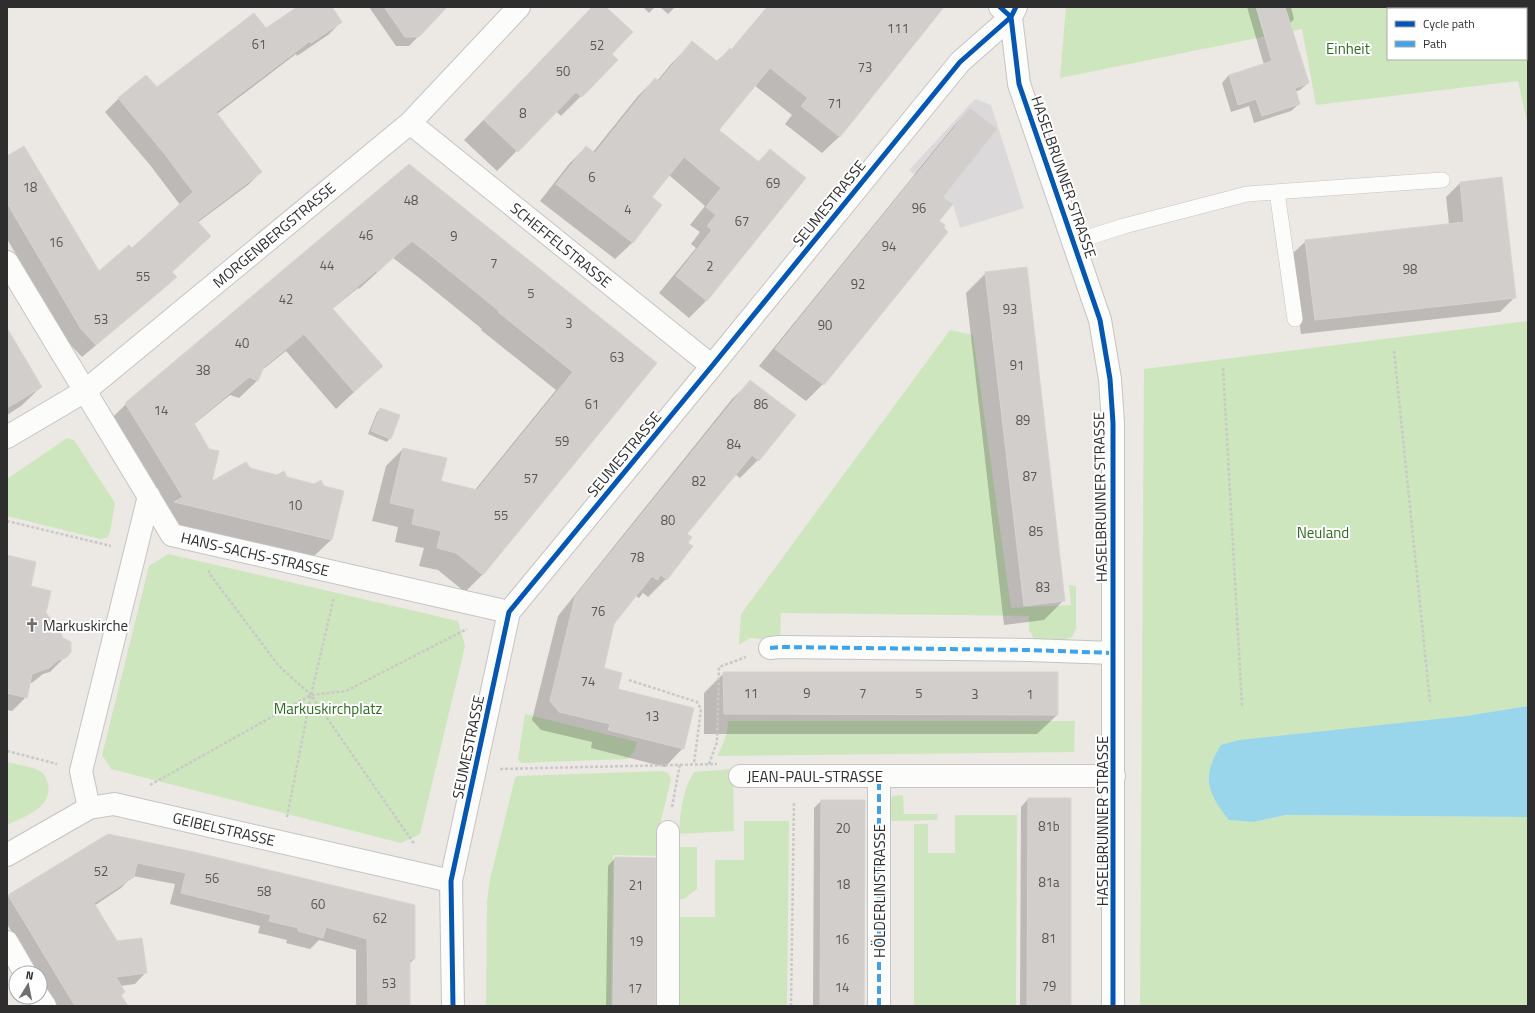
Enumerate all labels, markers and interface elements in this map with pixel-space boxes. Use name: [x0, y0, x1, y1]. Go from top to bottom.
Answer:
legend: [1387, 8, 1527, 60]
text: Cycle path: [1423, 14, 1475, 33]
house number: 111: [887, 18, 909, 38]
house number: 61: [252, 34, 266, 54]
text: Path: [1423, 34, 1447, 53]
house number: 52: [590, 35, 604, 55]
park label: Einheit: [1326, 37, 1371, 60]
house number: 73: [858, 57, 872, 77]
house number: 50: [556, 61, 570, 81]
house number: 71: [828, 93, 842, 113]
street label: HASELBRUNNER STRASSE: [1025, 93, 1103, 261]
house number: 8: [519, 103, 527, 123]
street label: SEUMESTRASSE: [787, 155, 871, 251]
house number: 6: [588, 167, 596, 187]
house number: 69: [766, 173, 780, 193]
house number: 18: [23, 177, 37, 197]
street label: MORGENBERGSTRASSE: [208, 177, 340, 293]
house number: 48: [404, 190, 418, 210]
street label: SCHEFFELSTRASSE: [505, 197, 617, 293]
house number: 96: [912, 198, 926, 218]
house number: 4: [624, 199, 632, 219]
house number: 67: [735, 211, 749, 231]
house number: 46: [359, 225, 373, 245]
house number: 9: [450, 226, 458, 246]
house number: 16: [49, 232, 63, 252]
house number: 94: [882, 236, 896, 256]
house number: 7: [490, 253, 498, 273]
house number: 44: [320, 255, 334, 275]
house number: 2: [706, 256, 714, 276]
house number: 98: [1403, 259, 1417, 279]
house number: 55: [136, 266, 150, 286]
house number: 92: [851, 274, 865, 294]
house number: 5: [527, 283, 535, 303]
house number: 42: [279, 289, 293, 309]
house number: 93: [1003, 299, 1017, 319]
house number: 53: [94, 309, 108, 329]
house number: 3: [565, 313, 573, 333]
house number: 90: [818, 315, 832, 335]
house number: 40: [235, 333, 249, 353]
house number: 63: [610, 347, 624, 367]
house number: 91: [1010, 355, 1024, 375]
house number: 38: [196, 360, 210, 380]
house number: 61: [585, 394, 599, 414]
house number: 86: [754, 394, 768, 414]
house number: 14: [154, 400, 168, 420]
street label: SEUMESTRASSE: [581, 406, 667, 502]
house number: 89: [1016, 410, 1030, 430]
street label: HASELBRUNNER STRASSE: [1087, 412, 1113, 582]
house number: 59: [555, 431, 569, 451]
house number: 84: [727, 434, 741, 454]
house number: 87: [1023, 466, 1037, 486]
house number: 57: [524, 468, 538, 488]
house number: 82: [692, 471, 706, 491]
house number: 10: [288, 495, 302, 515]
house number: 55: [494, 505, 508, 525]
house number: 80: [661, 510, 675, 530]
house number: 85: [1029, 521, 1043, 541]
park label: Neuland: [1297, 521, 1349, 544]
street label: HANS-SACHS-STRASSE: [179, 526, 331, 582]
house number: 78: [630, 547, 644, 567]
house number: 83: [1036, 577, 1050, 597]
house number: 76: [591, 601, 605, 621]
place label: Markuskirche: [43, 614, 128, 637]
church icon: Markuskirche: [24, 617, 40, 633]
house number: 74: [581, 671, 595, 691]
house number: 11: [744, 683, 758, 703]
house number: 9: [803, 683, 811, 703]
house number: 7: [859, 683, 867, 703]
house number: 5: [915, 683, 923, 703]
house number: 3: [971, 684, 979, 704]
house number: 1: [1026, 684, 1034, 704]
street label: SEUMESTRASSE: [446, 693, 490, 801]
park label: Markuskirchplatz: [274, 697, 382, 720]
house number: 13: [645, 706, 659, 726]
street label: HASELBRUNNER STRASSE: [1091, 736, 1114, 906]
street label: JEAN-PAUL-STRASSE: [747, 765, 883, 788]
street label: GEIBELSTRASSE: [171, 806, 277, 852]
house number: 81b: [1038, 816, 1060, 836]
house number: 20: [836, 818, 850, 838]
street label: HÖLDERLINSTRASSE: [868, 824, 891, 958]
house number: 52: [94, 861, 108, 881]
house number: 56: [205, 868, 219, 888]
house number: 81a: [1038, 872, 1060, 892]
house number: 18: [836, 874, 850, 894]
house number: 21: [629, 875, 643, 895]
house number: 58: [257, 881, 271, 901]
house number: 60: [311, 894, 325, 914]
house number: 62: [373, 908, 387, 928]
house number: 81: [1042, 928, 1056, 948]
house number: 16: [835, 929, 849, 949]
house number: 19: [629, 931, 643, 951]
north arrow: [8, 965, 48, 1005]
text: N: [25, 967, 35, 984]
house number: 53: [382, 973, 396, 993]
house number: 79: [1042, 976, 1056, 996]
house number: 14: [835, 977, 849, 997]
house number: 17: [628, 978, 642, 998]

